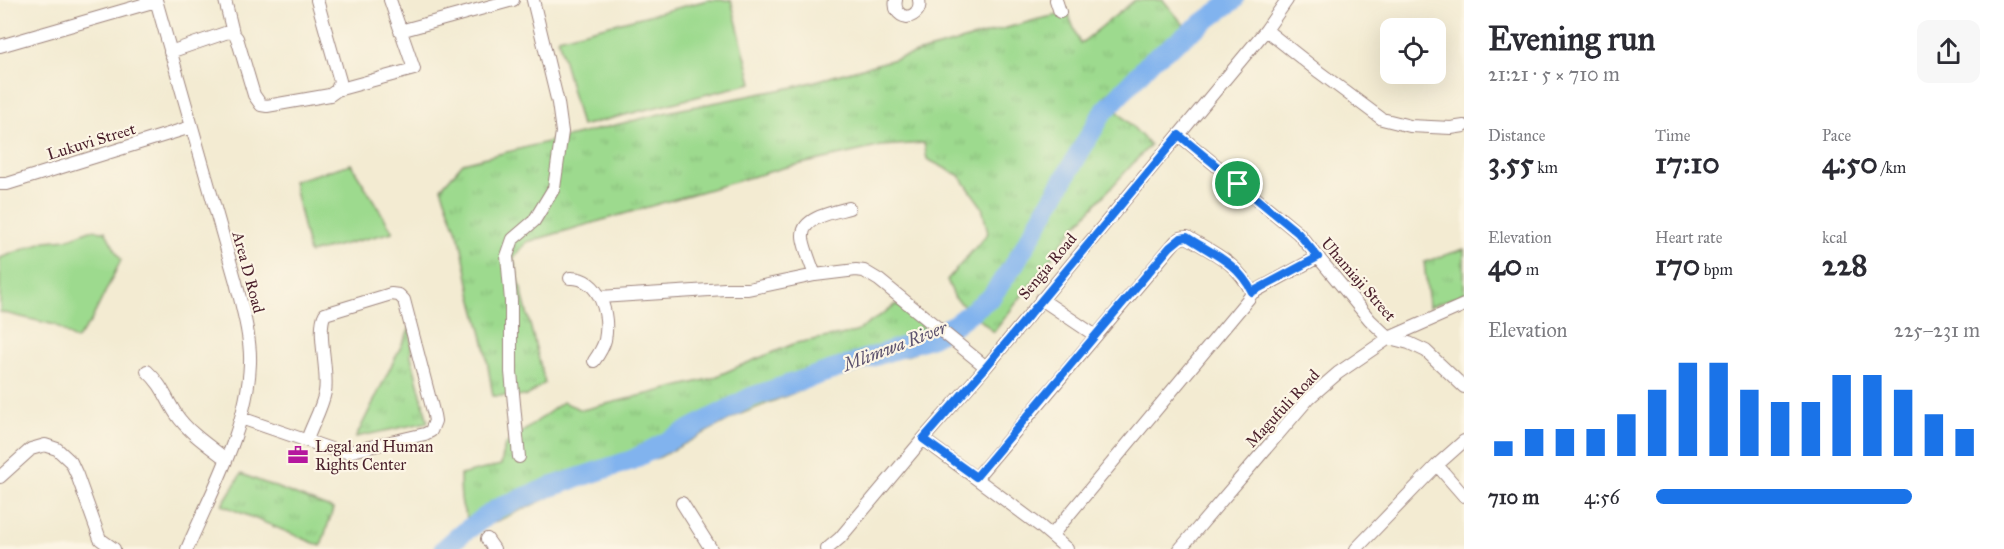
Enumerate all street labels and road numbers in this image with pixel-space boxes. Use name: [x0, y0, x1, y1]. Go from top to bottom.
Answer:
street label: Lukuvi Street: [45, 119, 138, 164]
street label: Area D Road: [228, 228, 269, 315]
street label: Sengia Road: [1014, 229, 1081, 304]
street label: Uhamiaji Street: [1317, 234, 1400, 325]
street label: Magufuli Road: [1241, 365, 1324, 452]

